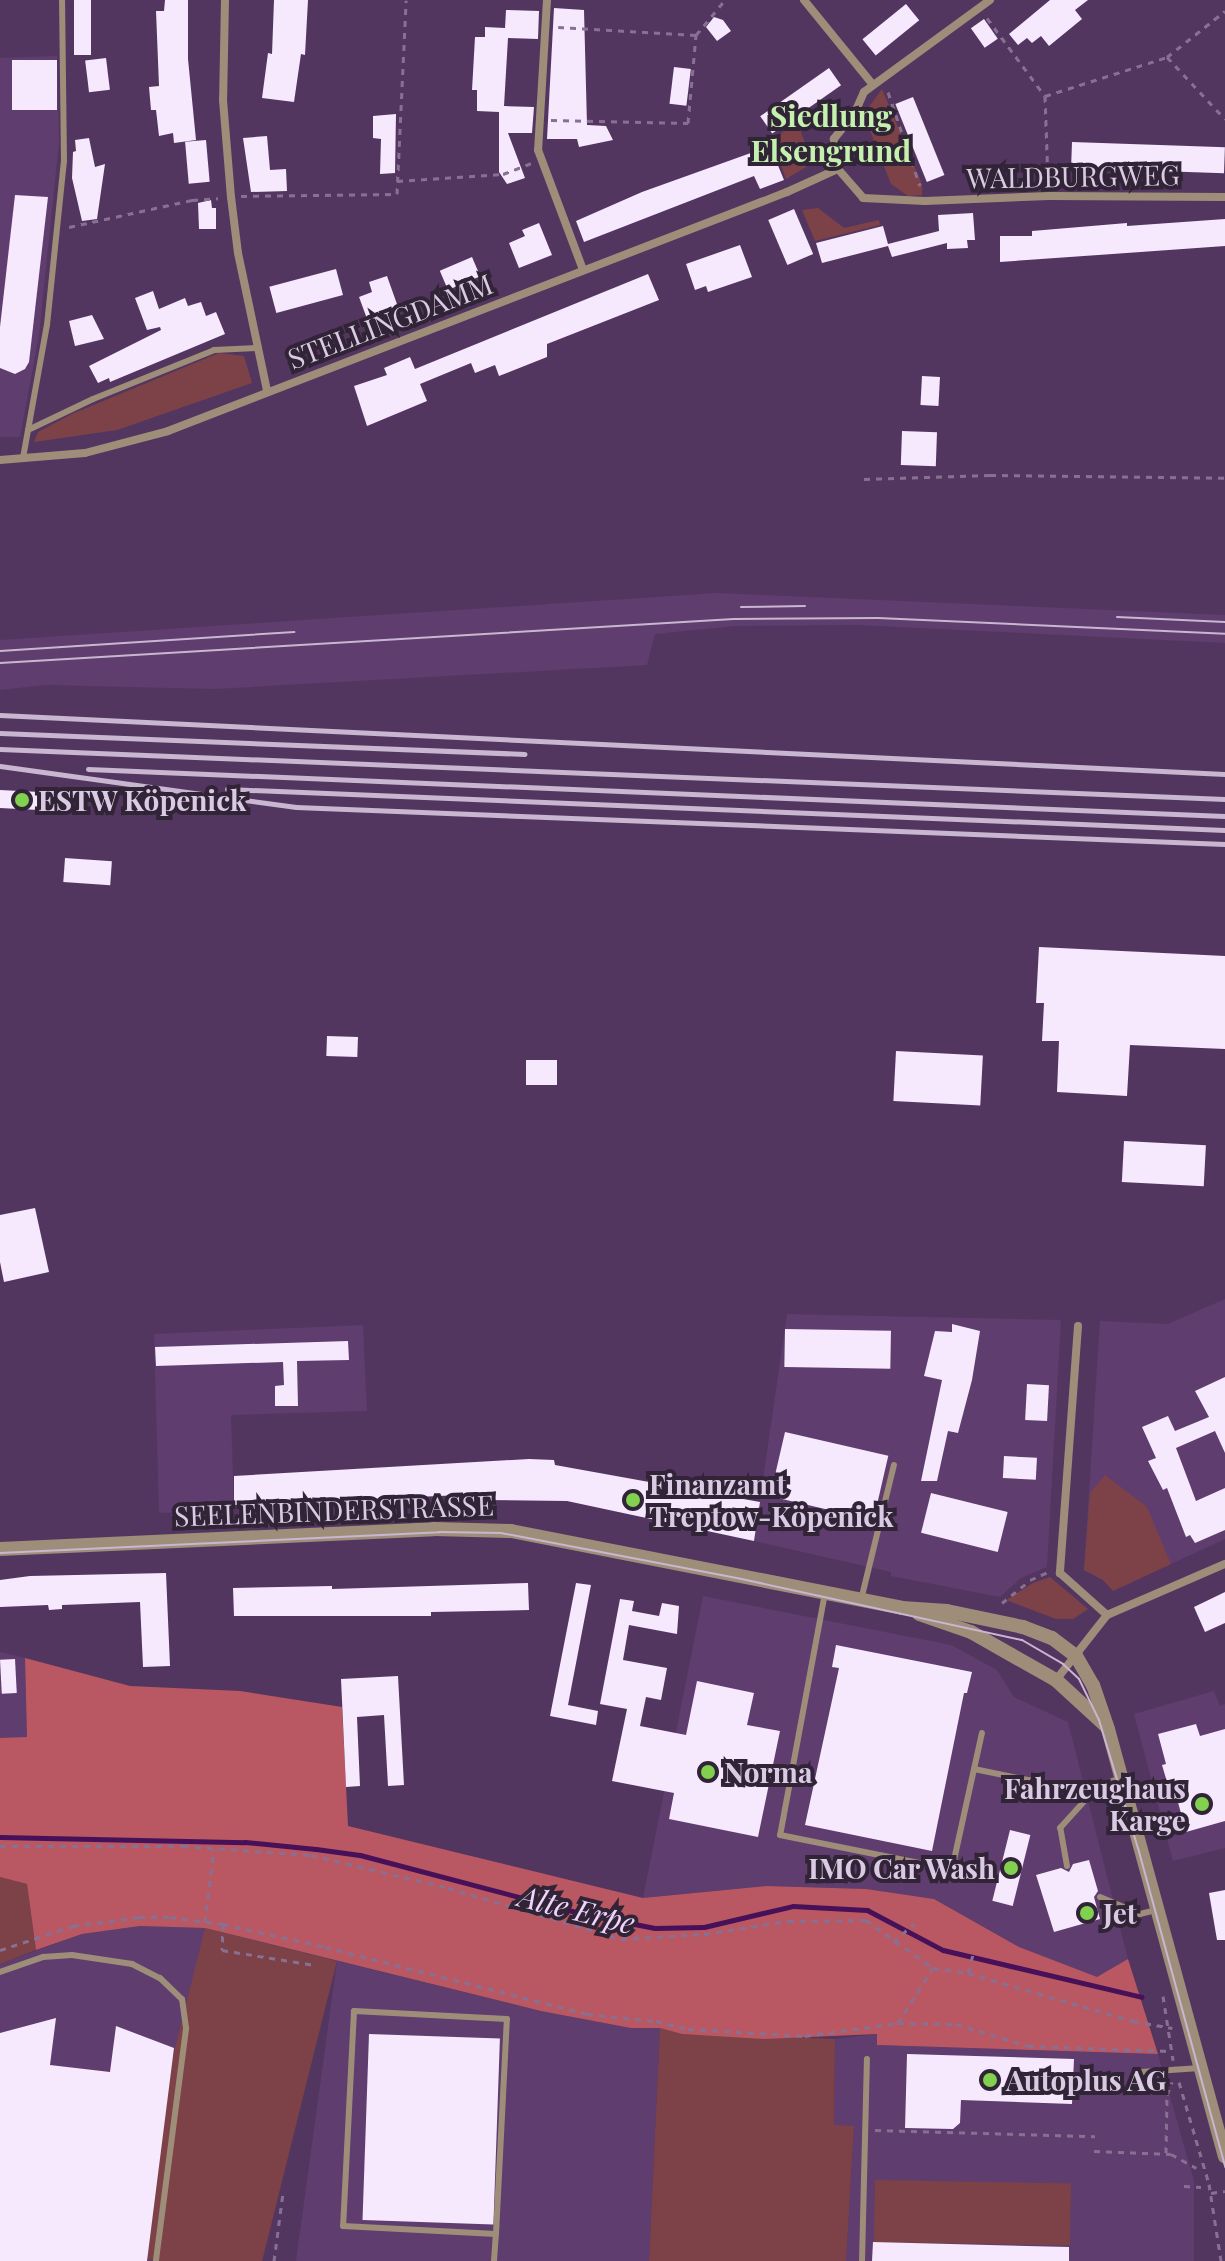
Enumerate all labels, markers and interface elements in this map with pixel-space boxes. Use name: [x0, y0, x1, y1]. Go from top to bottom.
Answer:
district label: Siedlung Elsengrund: [751, 97, 911, 168]
street label: WALDBURGWEG: [966, 157, 1180, 195]
street label: STELLINGDAMM: [283, 266, 497, 376]
place label: ESTW Köpenick: [38, 783, 247, 817]
marker: ESTW Köpenick: [13, 791, 31, 809]
place label: Finanzamt Treptow-Köpenick: [649, 1467, 894, 1533]
street label: SEELENBINDERSTRASSE: [174, 1488, 494, 1532]
marker: Finanzamt Treptow-Köpenick: [624, 1491, 642, 1509]
place label: Norma: [724, 1755, 812, 1789]
marker: Norma: [699, 1763, 717, 1781]
place label: Fahrzeughaus Karge: [1004, 1771, 1186, 1837]
marker: Fahrzeughaus Karge: [1193, 1795, 1211, 1813]
place label: IMO Car Wash: [807, 1851, 995, 1885]
marker: IMO Car Wash: [1002, 1859, 1020, 1877]
water label: Alte Erpe: [515, 1877, 639, 1941]
place label: Jet: [1103, 1896, 1137, 1930]
marker: Jet: [1078, 1904, 1096, 1922]
place label: Autoplus AG: [1006, 2063, 1167, 2097]
marker: Autoplus AG: [981, 2071, 999, 2089]

